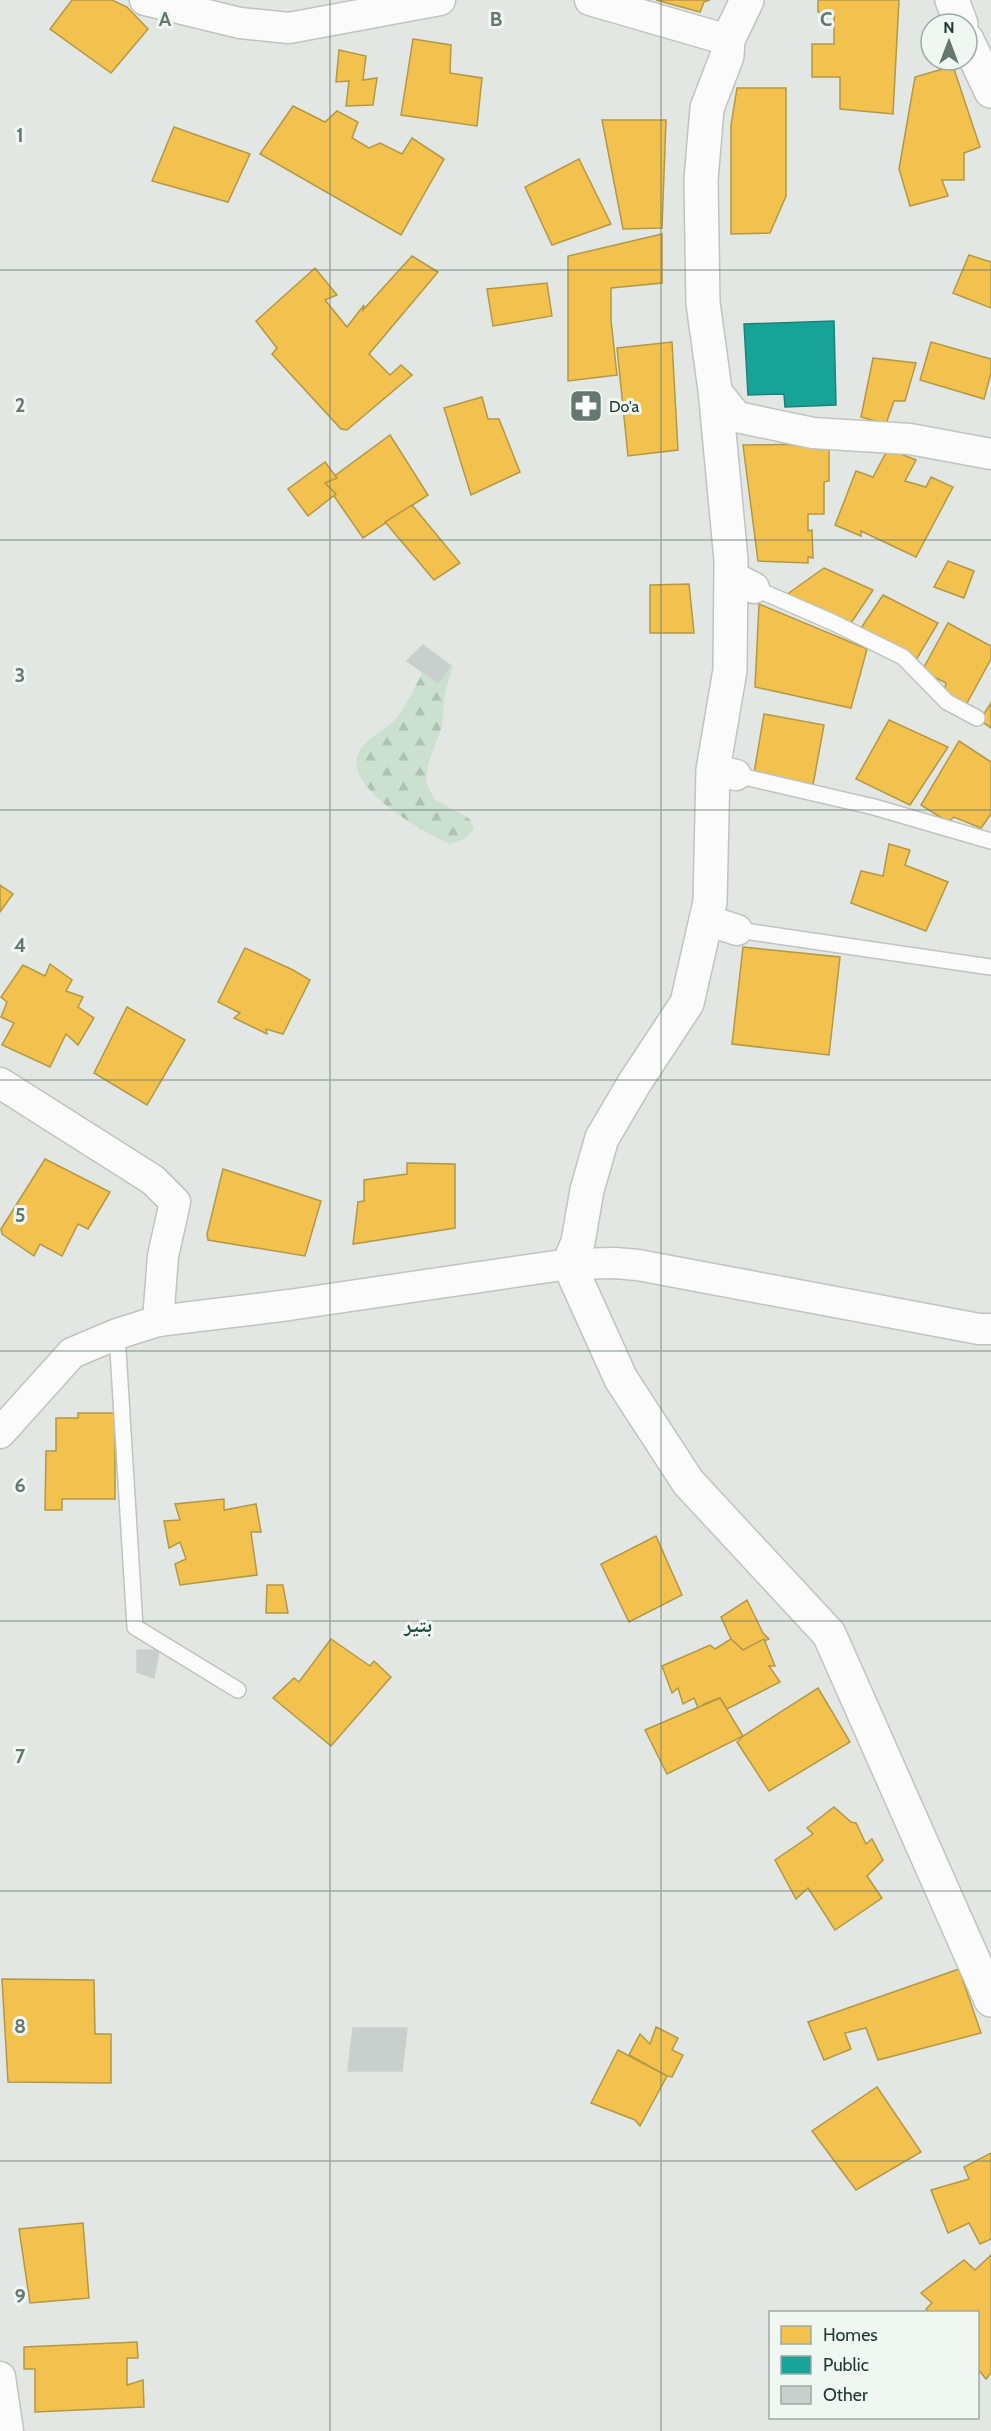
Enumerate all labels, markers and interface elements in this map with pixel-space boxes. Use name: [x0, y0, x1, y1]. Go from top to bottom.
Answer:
text: A: [159, 7, 172, 31]
text: B: [490, 7, 502, 31]
text: C: [820, 7, 832, 31]
north arrow: [919, 12, 979, 72]
text: N: [943, 18, 955, 37]
text: 1: [16, 123, 24, 147]
pharmacy icon: Do'a: [568, 388, 604, 424]
text: 2: [15, 393, 25, 417]
place label: Do'a: [609, 397, 640, 416]
text: 3: [15, 663, 25, 687]
text: 4: [14, 933, 26, 957]
text: 5: [15, 1203, 25, 1227]
text: 6: [14, 1473, 26, 1497]
district label: بتير: [403, 1613, 432, 1637]
text: 7: [15, 1744, 26, 1768]
text: 8: [14, 2014, 26, 2038]
text: 9: [14, 2284, 26, 2308]
legend: [769, 2311, 979, 2419]
text: Homes: [823, 2324, 878, 2346]
text: Public: [823, 2354, 869, 2376]
text: Other: [823, 2384, 868, 2406]

